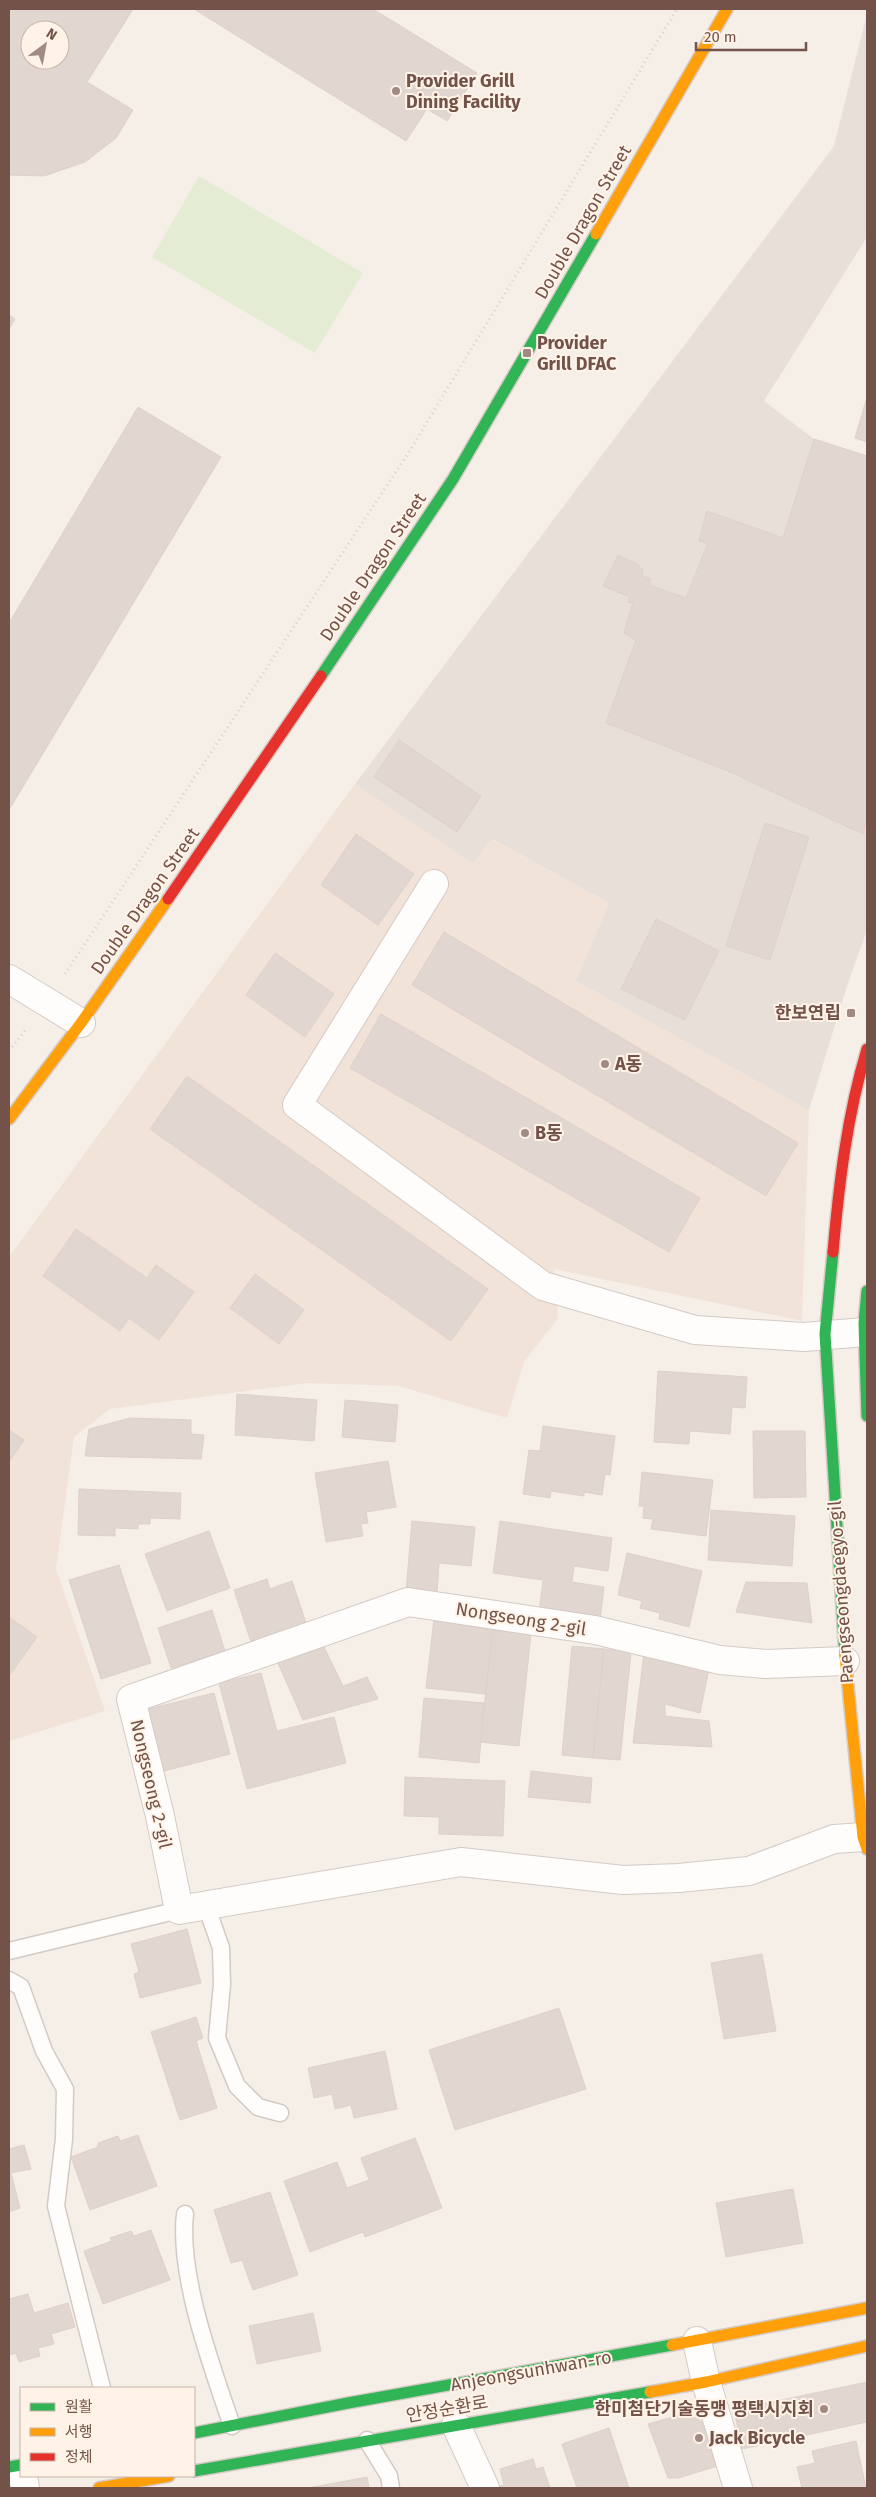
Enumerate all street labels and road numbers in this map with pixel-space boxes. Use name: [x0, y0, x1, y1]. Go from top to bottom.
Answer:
street label: Double Dragon Street: [530, 141, 636, 303]
street label: Double Dragon Street: [315, 488, 431, 645]
street label: Double Dragon Street: [86, 823, 204, 979]
street label: Paengseongdaegyo-gil: [824, 1500, 858, 1684]
street label: Nongseong 2-gil: [454, 1598, 588, 1640]
street label: Nongseong 2-gil: [125, 1717, 177, 1851]
street label: Anjeongsunhwan-ro: [449, 2346, 613, 2396]
street label: 안정순환로: [404, 2391, 490, 2427]

